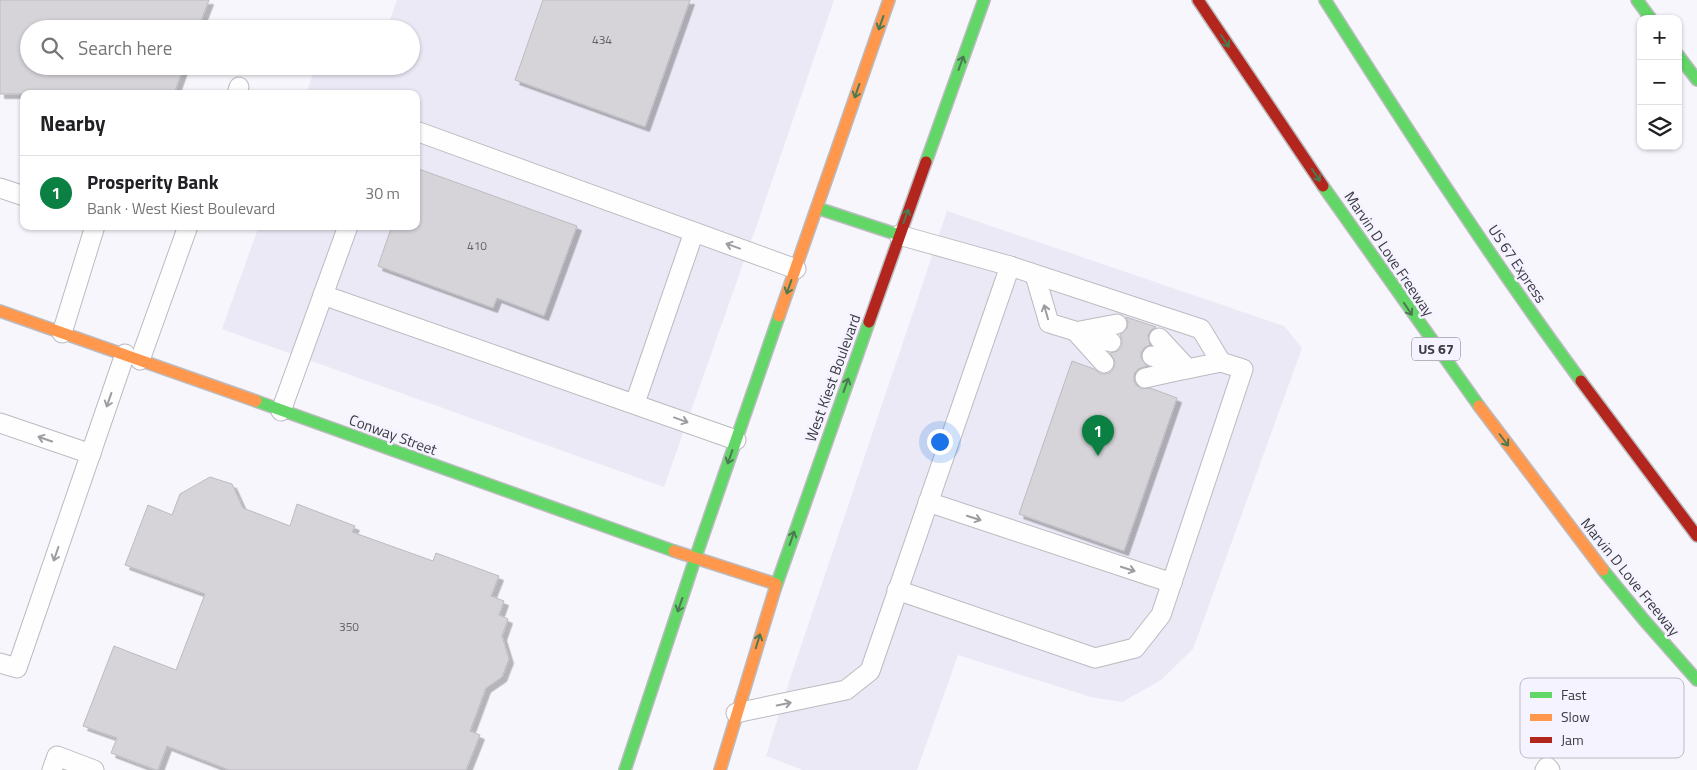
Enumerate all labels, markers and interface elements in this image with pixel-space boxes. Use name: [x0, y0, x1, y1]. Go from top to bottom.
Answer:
one-way arrow: [876, 14, 885, 30]
map controls: [1637, 15, 1682, 150]
button: +: [1637, 15, 1682, 60]
search box: [20, 20, 420, 75]
house number: 434: [592, 30, 612, 49]
text: Search here: [78, 33, 172, 62]
one-way arrow: [1220, 33, 1230, 47]
icon: search: [38, 34, 66, 62]
one-way arrow: [957, 55, 966, 71]
button: −: [1637, 60, 1682, 105]
one-way arrow: [852, 83, 862, 99]
button: layers: [1637, 105, 1682, 150]
text: Nearby: [40, 107, 105, 139]
text: Prosperity Bank: [87, 167, 219, 196]
one-way arrow: [1311, 168, 1321, 182]
text: 1: [52, 181, 60, 205]
text: 30 m: [365, 181, 400, 205]
street label: Marvin D Love Freeway: [1339, 186, 1440, 321]
text: Bank · West Kiest Boulevard: [87, 196, 275, 220]
one-way arrow: [902, 208, 911, 224]
street label: US 67 Express: [1483, 220, 1552, 308]
house number: 410: [467, 236, 487, 255]
one-way arrow: [726, 241, 742, 250]
one-way arrow: [784, 279, 793, 295]
one-way arrow: [1403, 302, 1413, 316]
one-way arrow: [1041, 305, 1050, 321]
street label: West Kiest Boulevard: [799, 311, 866, 445]
road number: US 67: [1412, 338, 1460, 360]
one-way arrow: [842, 378, 851, 393]
one-way arrow: [104, 392, 114, 408]
street label: Conway Street: [346, 408, 441, 461]
pin: 1: [1082, 415, 1114, 456]
one-way arrow: [673, 416, 688, 425]
your location: [927, 429, 953, 455]
one-way arrow: [38, 433, 54, 443]
one-way arrow: [1499, 433, 1509, 447]
one-way arrow: [725, 449, 734, 465]
street label: Marvin D Love Freeway: [1575, 512, 1685, 641]
one-way arrow: [966, 513, 982, 523]
one-way arrow: [788, 531, 797, 547]
one-way arrow: [51, 545, 61, 561]
one-way arrow: [1120, 565, 1136, 574]
one-way arrow: [675, 597, 684, 612]
house number: 350: [339, 617, 359, 636]
one-way arrow: [754, 634, 764, 650]
legend: [1520, 678, 1684, 758]
text: Fast: [1561, 684, 1586, 705]
one-way arrow: [775, 698, 791, 708]
text: Slow: [1561, 706, 1590, 727]
text: Jam: [1561, 729, 1584, 750]

